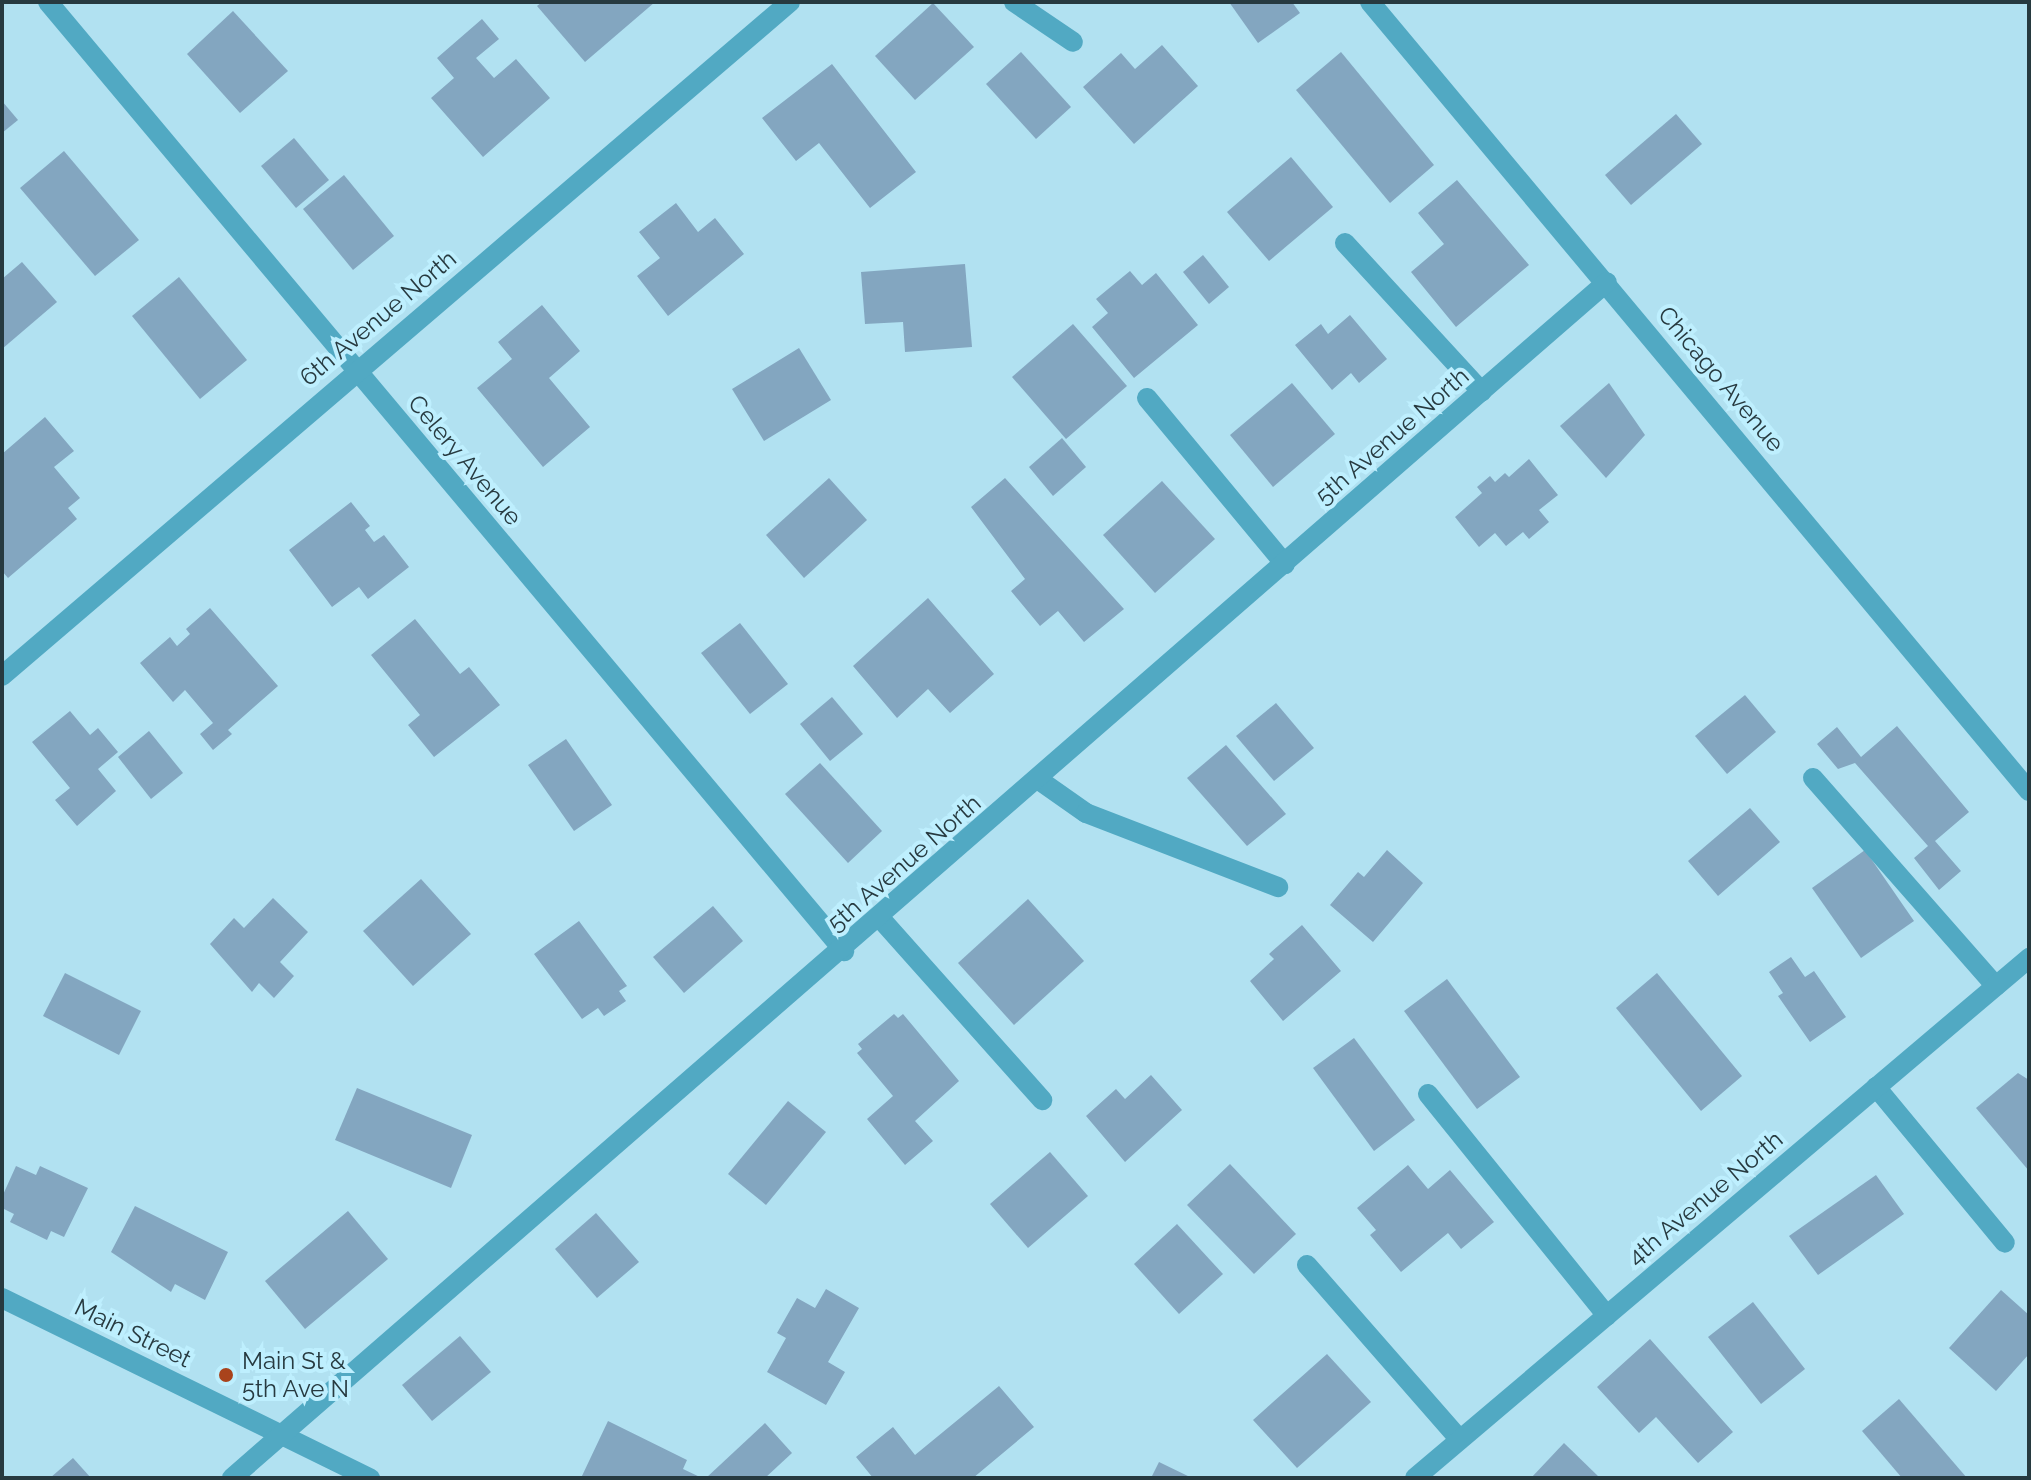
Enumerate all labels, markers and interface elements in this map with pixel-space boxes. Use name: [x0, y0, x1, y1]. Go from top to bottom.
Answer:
street label: 6th Avenue North: [294, 244, 462, 392]
street label: Chicago Avenue: [1652, 300, 1790, 458]
street label: 5th Avenue North: [1309, 361, 1475, 511]
street label: Celery Avenue: [402, 388, 528, 532]
street label: 5th Avenue North: [821, 788, 987, 938]
street label: 4th Avenue North: [1621, 1124, 1789, 1272]
street label: Main Street: [70, 1292, 196, 1374]
place label: Main St & 5th Ave N: [242, 1347, 350, 1403]
marker: Main St & 5th Ave N: [217, 1366, 235, 1384]

